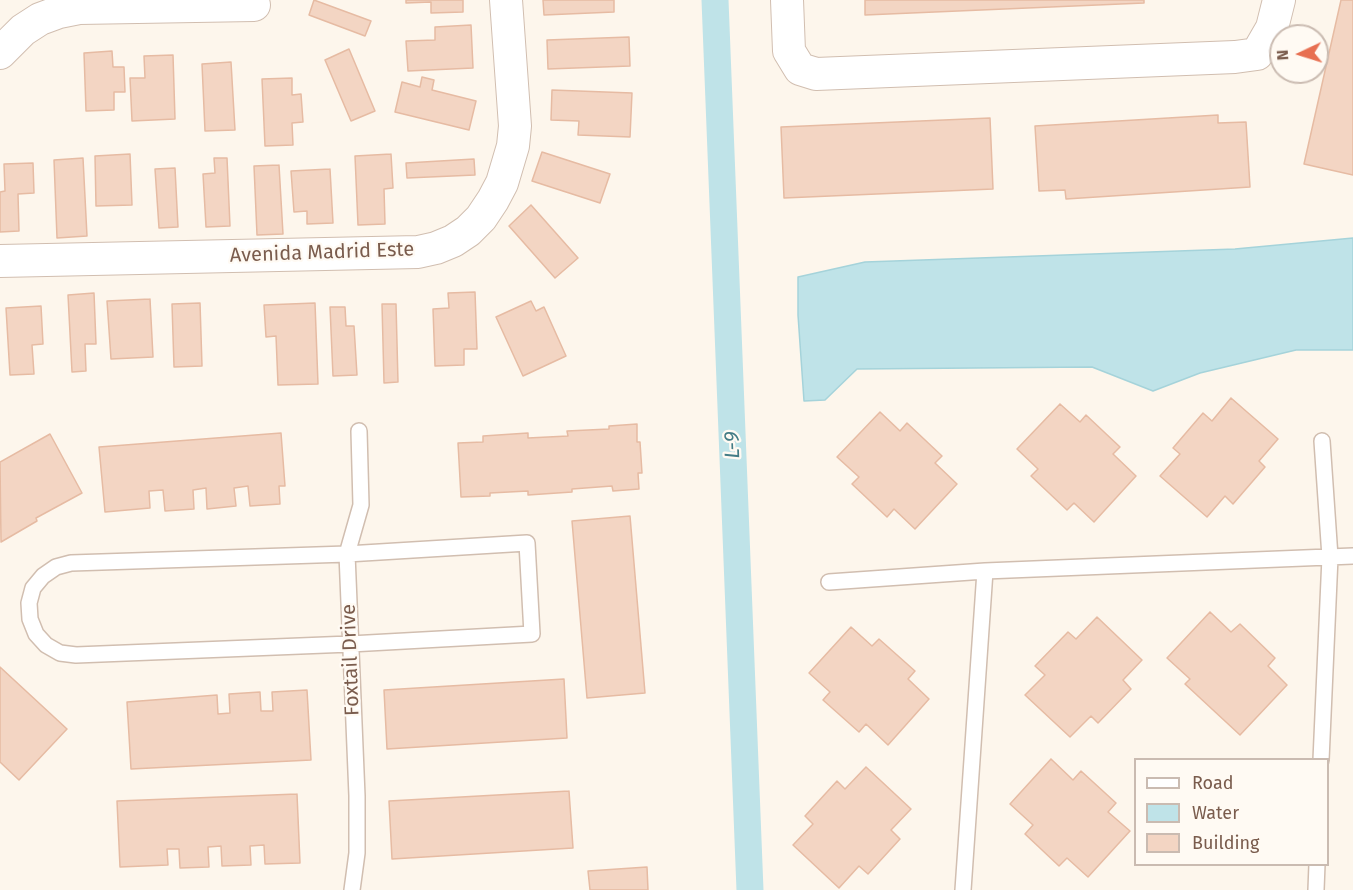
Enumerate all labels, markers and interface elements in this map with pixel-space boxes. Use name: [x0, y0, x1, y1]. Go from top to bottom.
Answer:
north arrow: [1269, 24, 1329, 84]
text: N: [1273, 49, 1292, 61]
street label: Avenida Madrid Este: [229, 238, 415, 268]
water label: L-9: [720, 431, 746, 459]
street label: Foxtail Drive: [337, 604, 365, 716]
legend: [1134, 758, 1329, 866]
text: Road: [1192, 772, 1234, 794]
text: Water: [1192, 802, 1239, 824]
text: Building: [1192, 832, 1259, 854]

